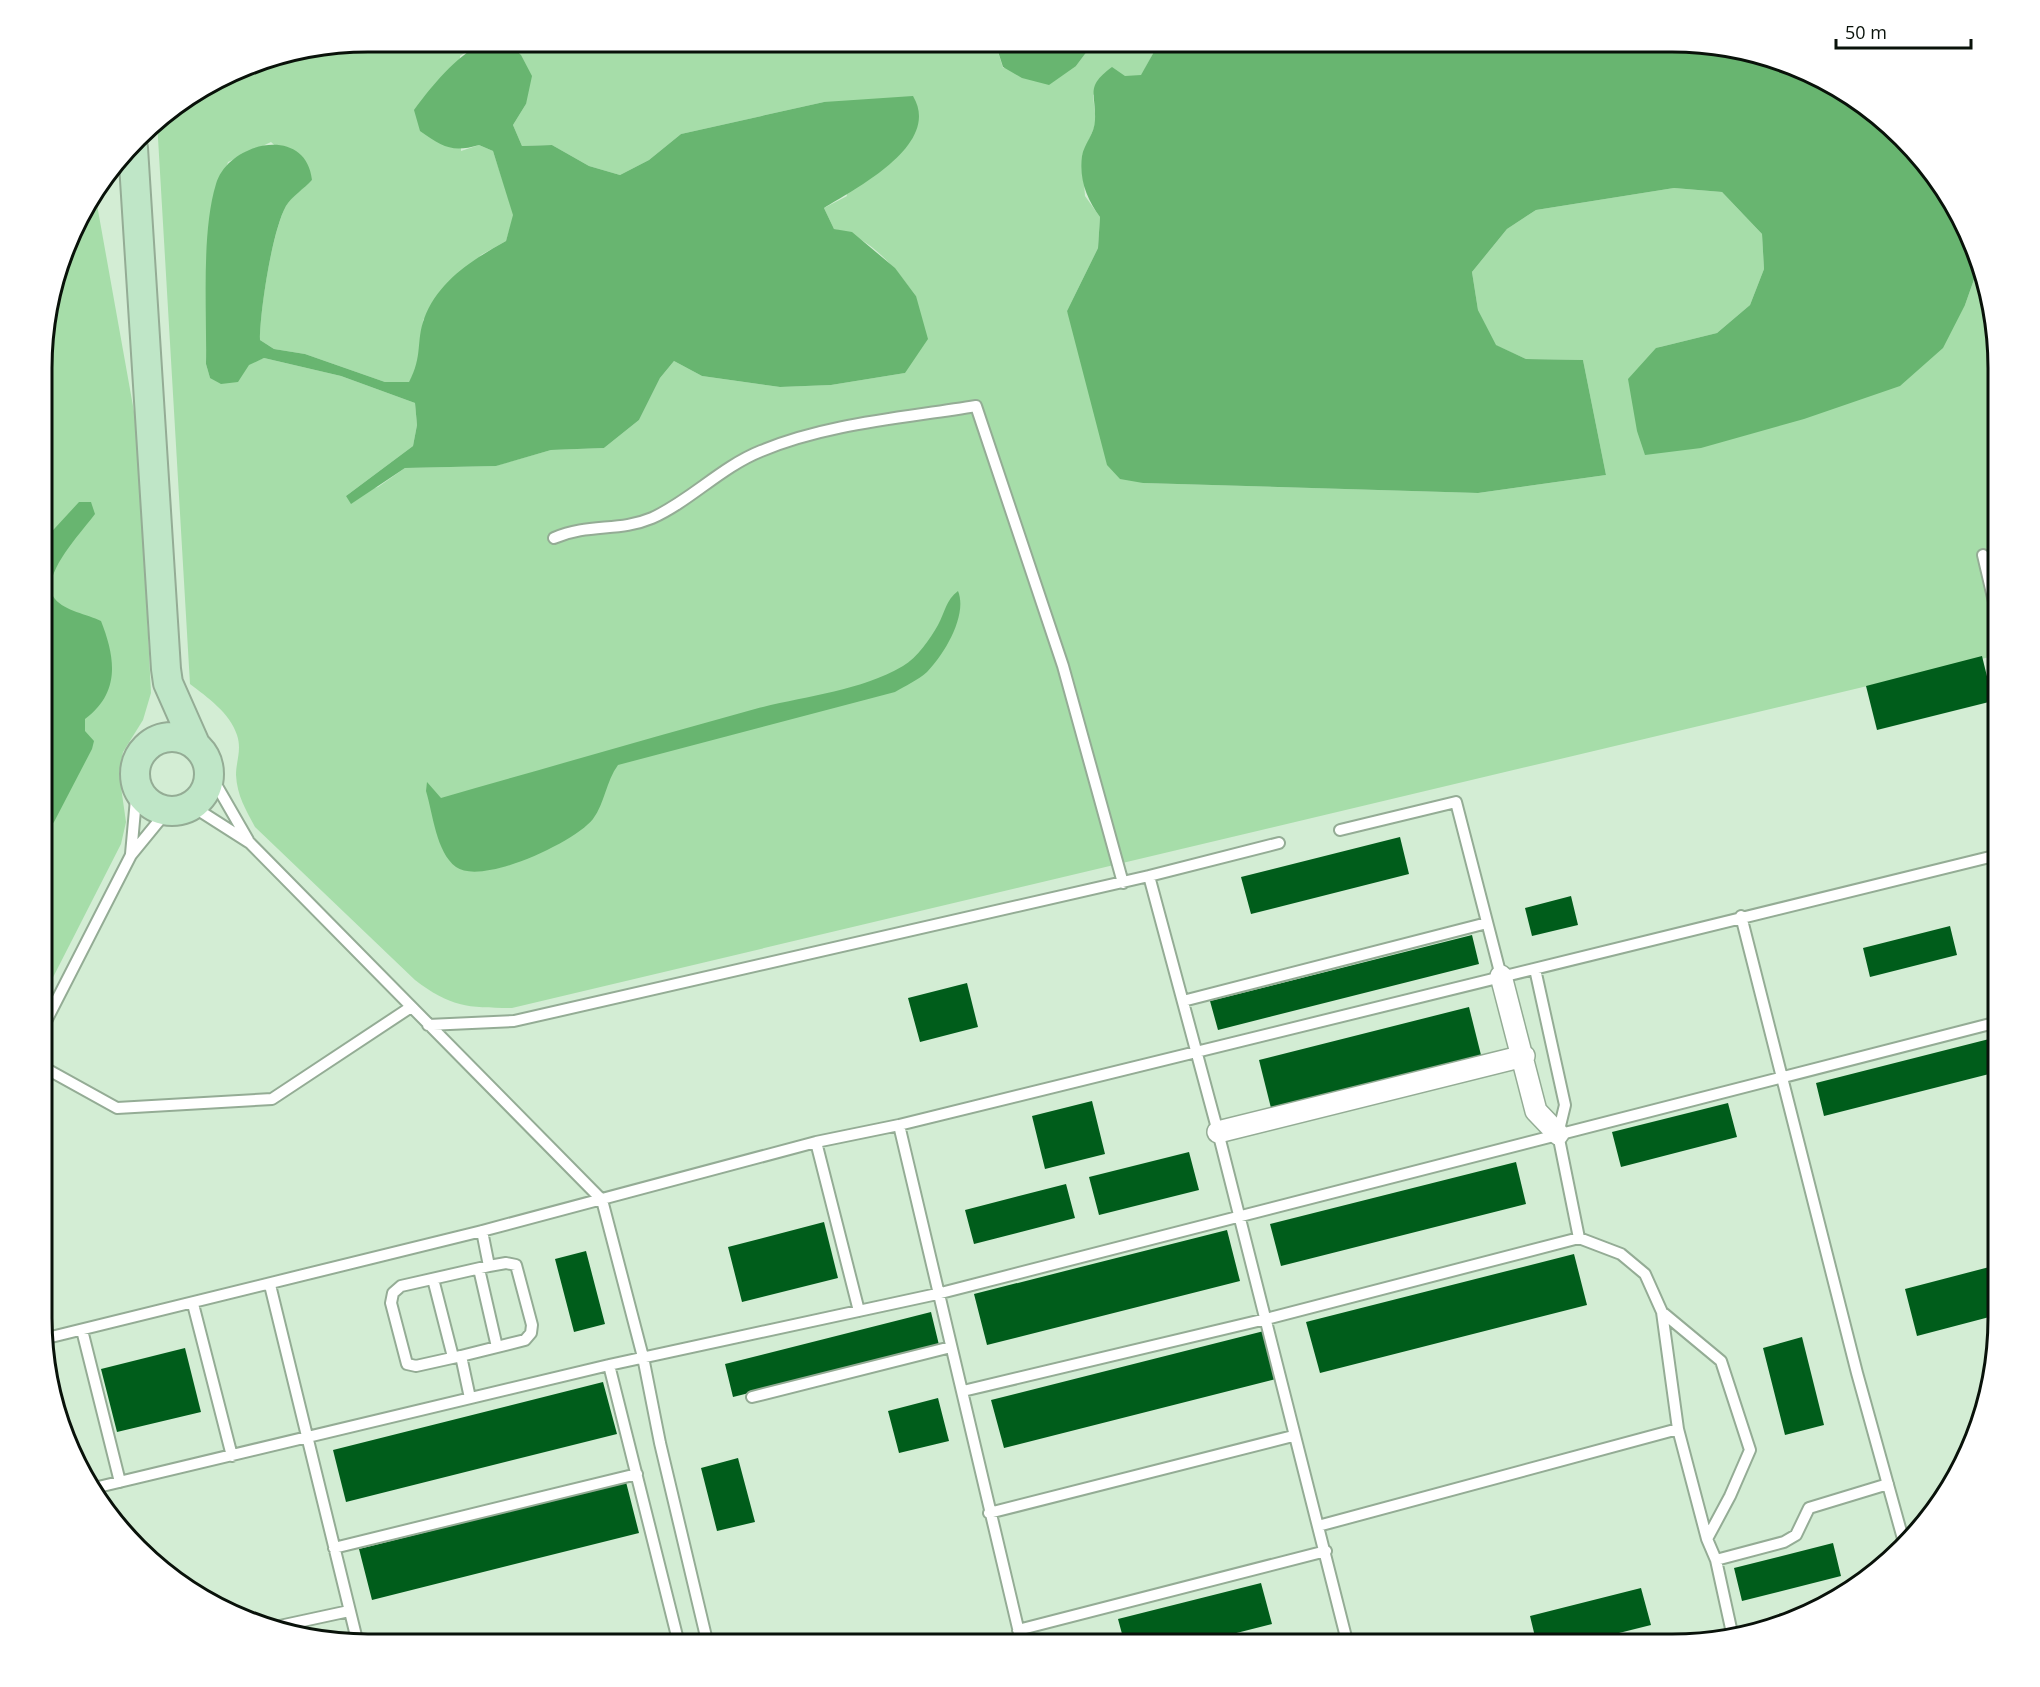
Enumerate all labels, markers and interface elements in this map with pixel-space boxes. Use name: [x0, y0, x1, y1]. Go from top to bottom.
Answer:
scale bar: [1836, 12, 1971, 50]
text: 50 m: [1845, 20, 1887, 44]

